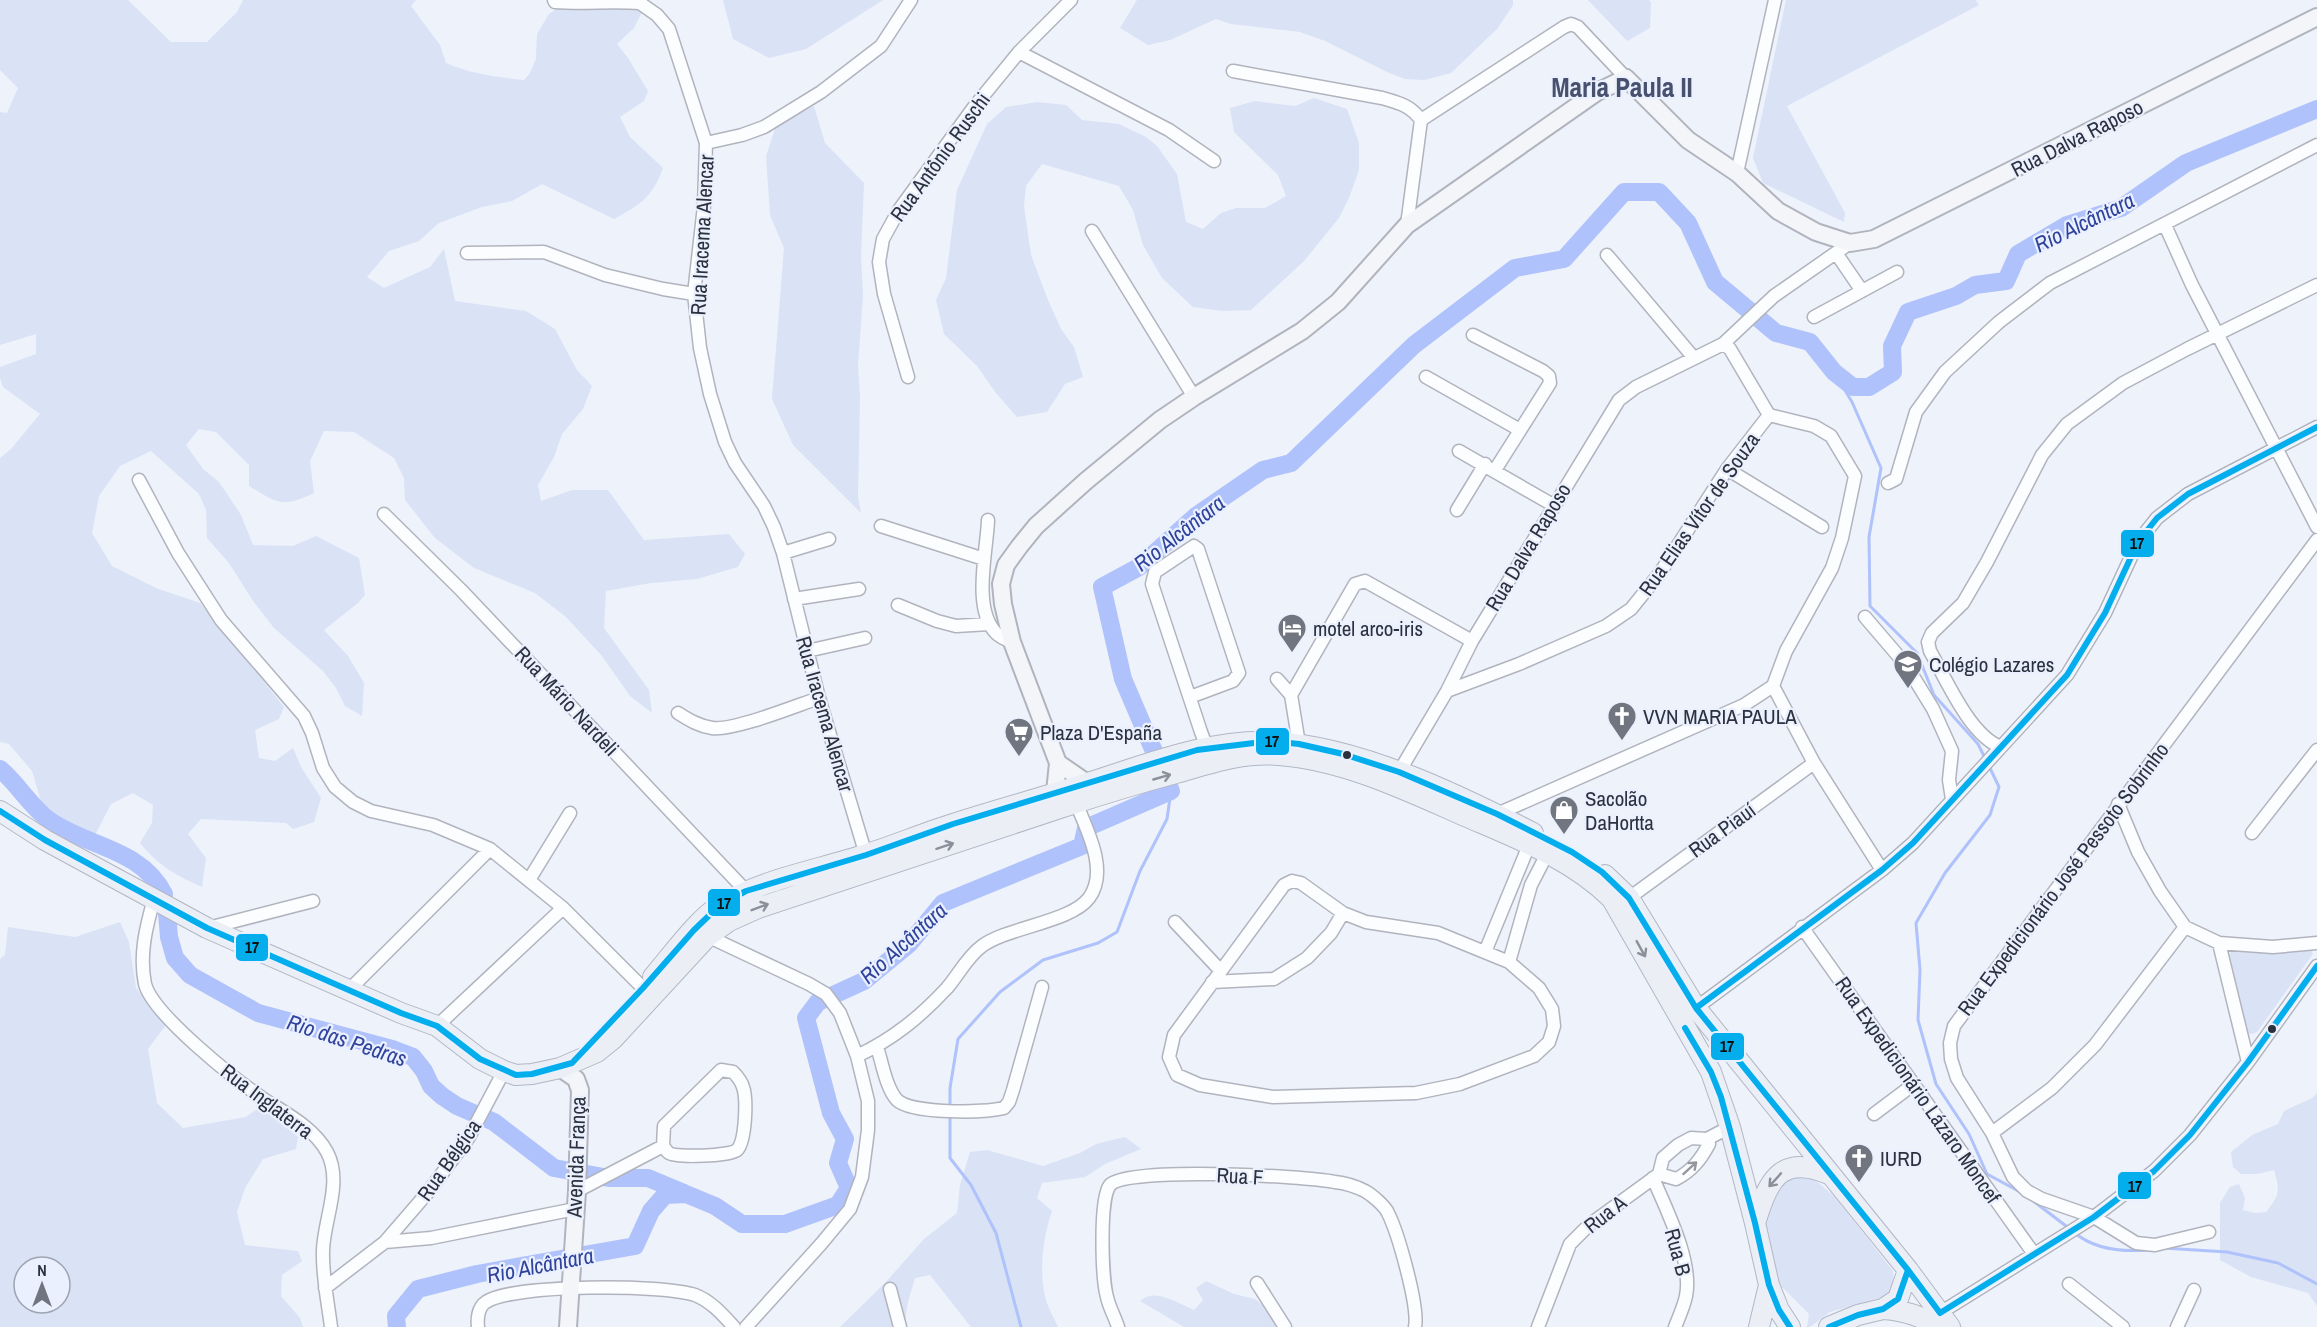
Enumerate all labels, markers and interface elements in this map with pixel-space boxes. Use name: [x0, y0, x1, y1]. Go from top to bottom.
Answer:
district label: Maria Paula II: [1551, 69, 1693, 105]
street label: Rua Antônio Ruschi: [883, 87, 997, 227]
street label: Rua Dalva Raposo: [2006, 92, 2148, 184]
street label: Rua Iracema Alencar: [683, 154, 721, 316]
water label: Rio Alcântara: [2029, 185, 2139, 259]
street label: Rua Elias Vítor de Souza: [1632, 426, 1766, 601]
street label: Rua Dalva Raposo: [1478, 478, 1578, 616]
water label: Rio Alcântara: [1127, 488, 1231, 578]
line badge: 17: [2120, 529, 2155, 558]
text: 17: [2130, 532, 2144, 554]
hotel icon: motel arco-iris: [1276, 612, 1308, 654]
place label: motel arco-iris: [1313, 614, 1423, 643]
street label: Rua Iracema Alencar: [789, 633, 861, 796]
street label: Rua Mário Nardeli: [508, 640, 626, 762]
school or university icon: Colégio Lazares: [1892, 648, 1924, 690]
place label: Colégio Lazares: [1929, 650, 2054, 679]
church icon: VVN MARIA PAULA: [1606, 700, 1638, 742]
place label: VVN MARIA PAULA: [1643, 702, 1797, 731]
supermarket icon: Plaza D'España: [1003, 716, 1035, 758]
place label: Plaza D'España: [1040, 718, 1162, 747]
line badge: 17: [1255, 727, 1290, 756]
text: 17: [1265, 730, 1279, 752]
street label: Rua Expedicionário José Pessoto Sobrinho: [1951, 736, 2175, 1022]
unlabelled marker: [1341, 749, 1353, 761]
one-way arrow: [1153, 770, 1172, 782]
place label: Sacolão DaHortta: [1585, 784, 1654, 837]
shop icon: Sacolão DaHortta: [1548, 794, 1580, 836]
street label: Rua Piauí: [1682, 796, 1762, 864]
one-way arrow: [935, 840, 954, 851]
line badge: 17: [707, 888, 741, 917]
text: 17: [717, 892, 731, 914]
water label: Rio Alcântara: [853, 896, 953, 990]
one-way arrow: [750, 901, 769, 912]
line badge: 17: [235, 933, 269, 962]
text: 17: [245, 936, 259, 958]
one-way arrow: [1635, 941, 1647, 958]
street label: Rua Expedicionário Lázaro Moncef: [1828, 971, 2008, 1209]
water label: Rio das Pedras: [283, 1007, 411, 1073]
unlabelled marker: [2266, 1023, 2278, 1035]
line badge: 17: [1710, 1032, 1745, 1061]
text: 17: [1720, 1035, 1734, 1057]
street label: Rua Inglaterra: [215, 1057, 320, 1146]
street label: Avenida França: [559, 1095, 593, 1219]
street label: Rua Bélgica: [410, 1113, 488, 1207]
church icon: IURD: [1843, 1142, 1875, 1184]
place label: IURD: [1880, 1144, 1922, 1173]
street label: Rua F: [1216, 1160, 1264, 1192]
one-way arrow: [1683, 1161, 1698, 1175]
line badge: 17: [2117, 1171, 2152, 1200]
one-way arrow: [1768, 1173, 1782, 1188]
text: 17: [2128, 1175, 2142, 1197]
street label: Rua A: [1578, 1188, 1633, 1240]
street label: Rua B: [1658, 1225, 1698, 1279]
water label: Rio Alcântara: [484, 1240, 596, 1290]
north arrow: [12, 1255, 72, 1315]
text: N: [37, 1259, 47, 1281]

